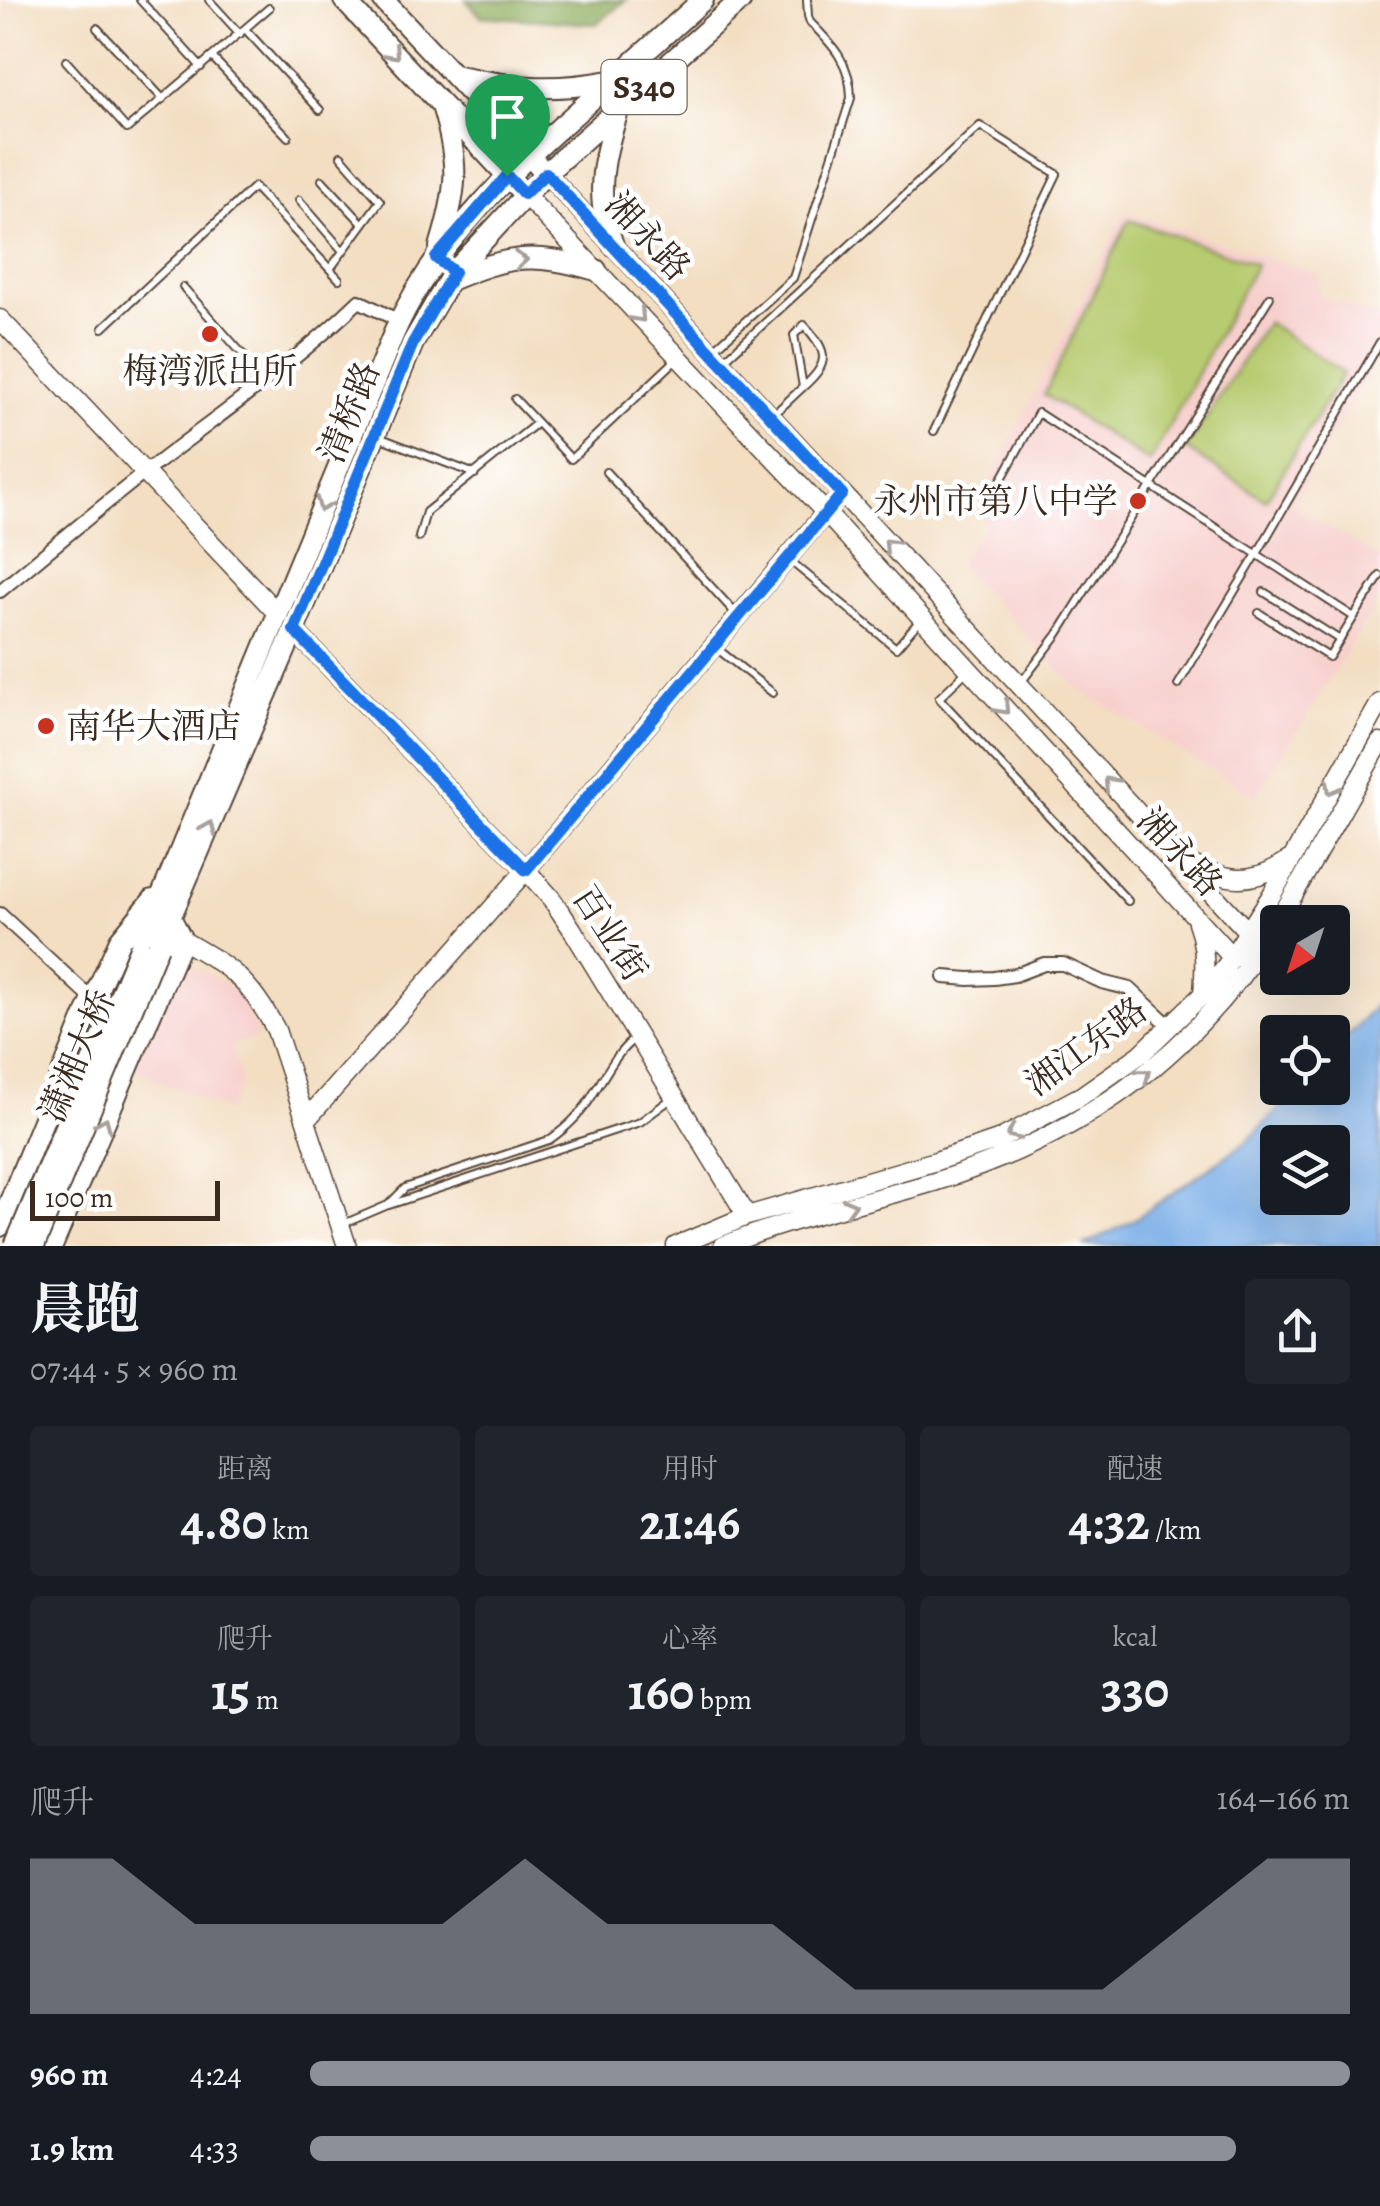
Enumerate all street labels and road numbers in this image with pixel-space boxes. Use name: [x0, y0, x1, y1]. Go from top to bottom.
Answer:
road number: S340: [602, 60, 686, 114]
street label: 湘永路: [595, 181, 701, 291]
street label: 清桥路: [307, 354, 391, 470]
street label: 湘永路: [1127, 797, 1233, 907]
street label: 百业街: [561, 876, 659, 990]
street label: 潇湘大桥: [28, 982, 126, 1130]
street label: 湘江东路: [1015, 985, 1157, 1107]

